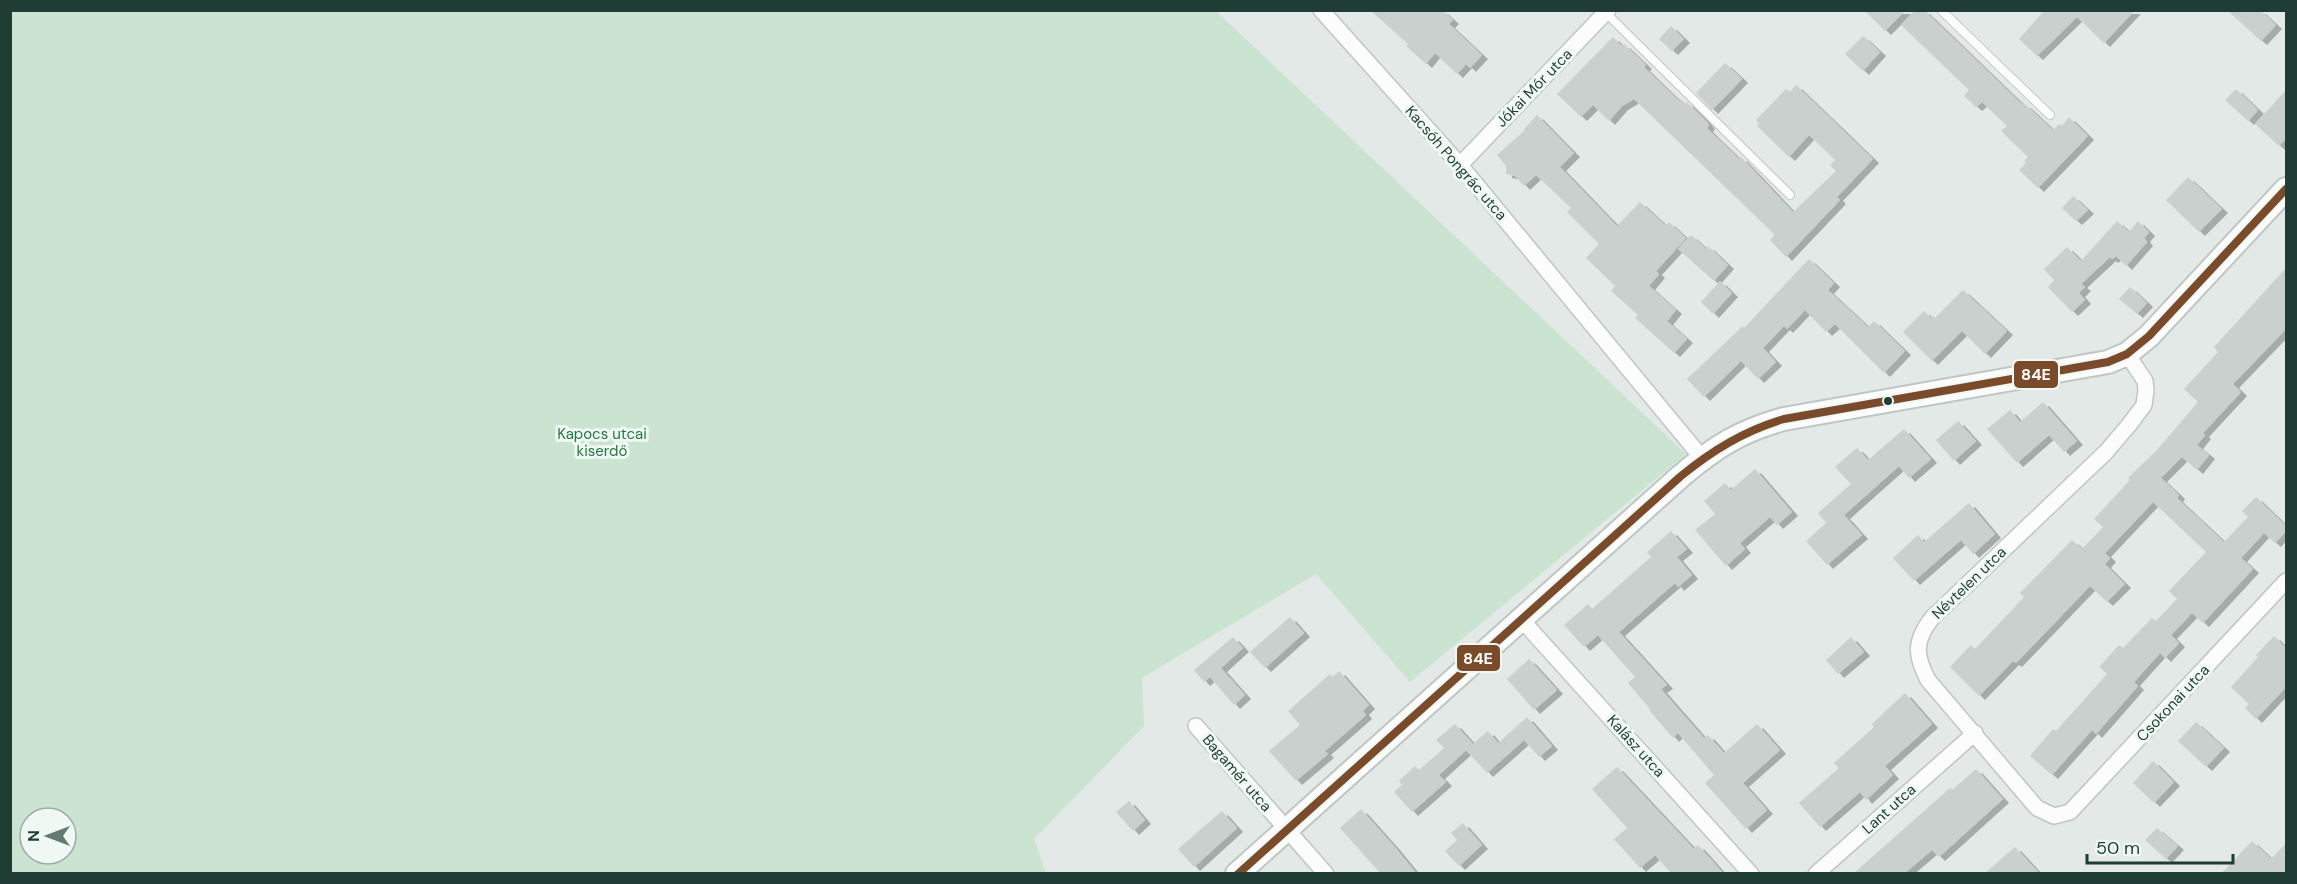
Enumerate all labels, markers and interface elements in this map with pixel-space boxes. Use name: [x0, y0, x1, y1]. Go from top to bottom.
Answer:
street label: Jókai Mór utca: [1491, 44, 1577, 132]
street label: Kacsóh Pongrác utca: [1401, 101, 1511, 225]
line badge: 84E: [2013, 360, 2059, 389]
text: 84E: [2021, 364, 2051, 385]
unlabelled marker: [1882, 395, 1894, 407]
park label: Kapocs utcai kiserdő: [557, 424, 647, 461]
street label: Névtelen utca: [1927, 542, 2011, 624]
line badge: 84E: [1456, 644, 1501, 672]
text: 84E: [1463, 648, 1493, 669]
street label: Csokonai utca: [2132, 660, 2214, 746]
street label: Kalász utca: [1603, 711, 1669, 781]
street label: Bagamér utca: [1198, 730, 1276, 816]
street label: Lant utca: [1858, 780, 1920, 838]
north arrow: [18, 806, 78, 866]
scale bar: [2087, 827, 2232, 865]
text: N: [23, 830, 44, 842]
text: 50 m: [2096, 836, 2140, 860]

